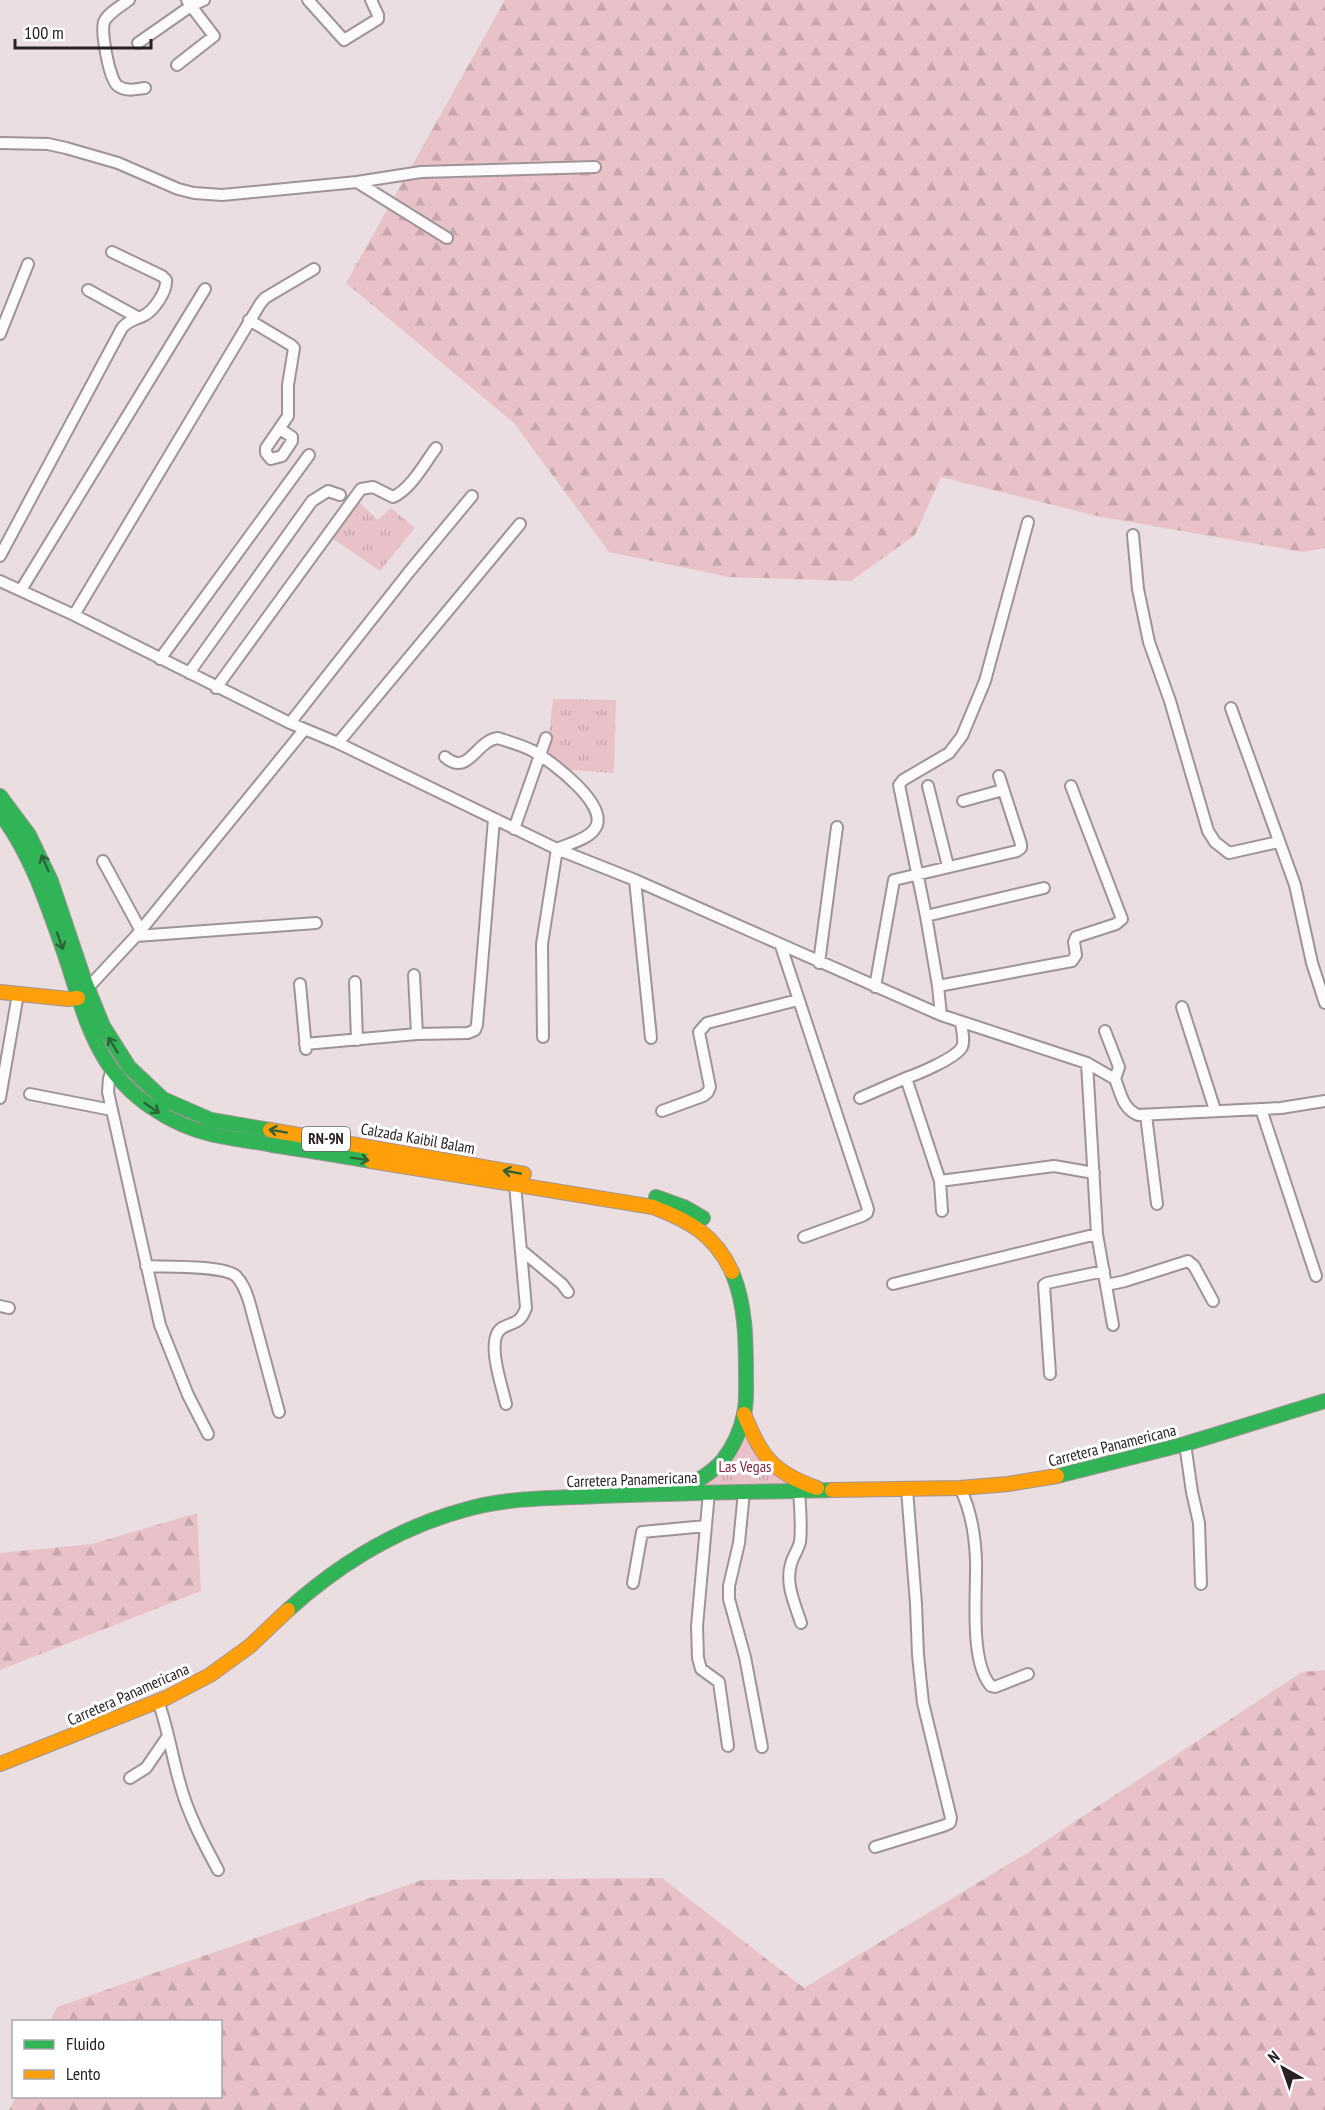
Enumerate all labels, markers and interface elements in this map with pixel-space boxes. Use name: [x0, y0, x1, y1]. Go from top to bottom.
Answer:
scale bar: [15, 12, 152, 50]
text: 100 m: [24, 21, 64, 44]
one-way arrow: [38, 854, 50, 872]
one-way arrow: [55, 931, 66, 950]
one-way arrow: [107, 1037, 119, 1054]
one-way arrow: [143, 1102, 160, 1114]
street label: Calzada Kaibil Balam: [359, 1118, 477, 1158]
one-way arrow: [269, 1125, 288, 1136]
road number: RN-9N: [302, 1127, 350, 1151]
one-way arrow: [350, 1153, 369, 1164]
one-way arrow: [502, 1166, 522, 1177]
street label: Carretera Panamericana: [1046, 1419, 1178, 1471]
park label: Las Vegas: [718, 1456, 772, 1476]
street label: Carretera Panamericana: [566, 1467, 698, 1491]
street label: Carretera Panamericana: [64, 1658, 192, 1730]
legend: [12, 2020, 222, 2098]
text: Fluido: [66, 2032, 105, 2055]
north arrow: [1253, 2038, 1313, 2098]
text: N: [1264, 2046, 1283, 2067]
text: Lento: [66, 2062, 101, 2085]

